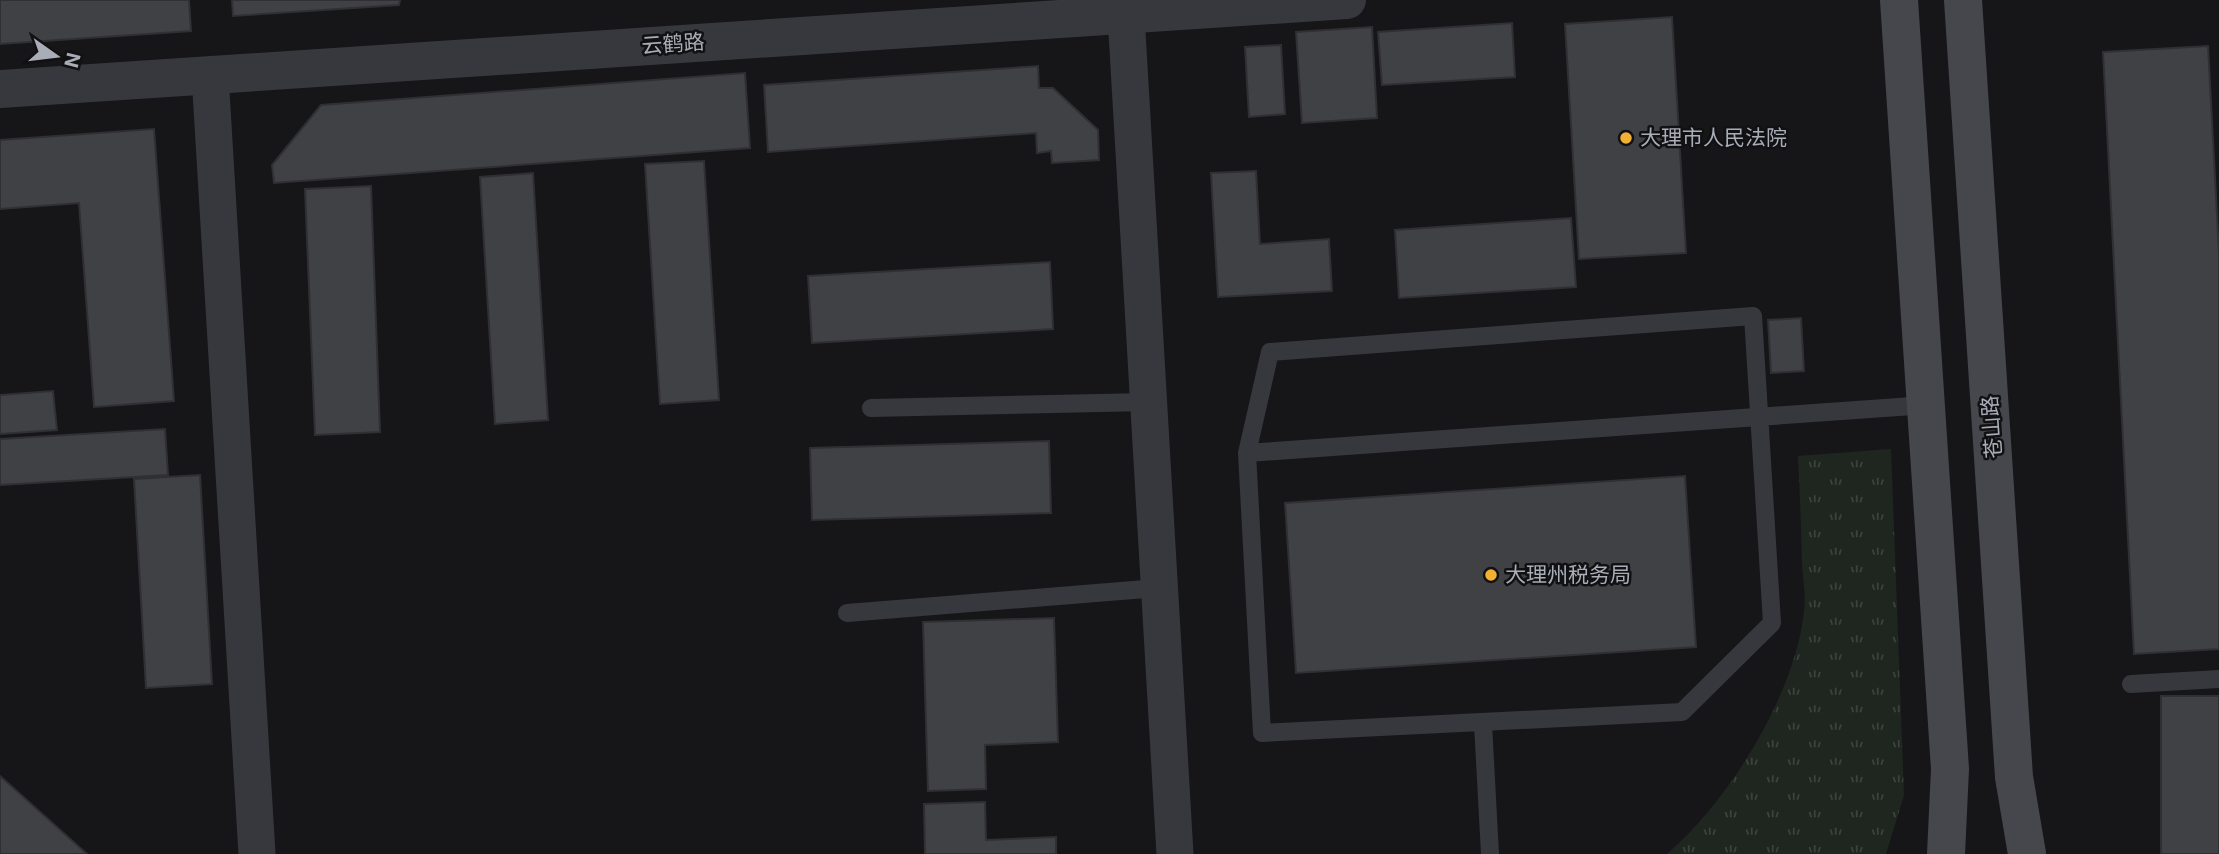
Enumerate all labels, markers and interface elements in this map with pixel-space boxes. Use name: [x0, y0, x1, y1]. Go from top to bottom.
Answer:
north arrow: [21, 21, 91, 91]
street label: 云鹤路: [641, 29, 705, 58]
text: N: [59, 50, 85, 70]
place label: 大理市人民法院: [1640, 125, 1787, 150]
marker: 大理市人民法院: [1618, 130, 1634, 146]
street label: 苍山路: [1977, 395, 2006, 459]
place label: 大理州税务局: [1505, 562, 1631, 587]
marker: 大理州税务局: [1483, 567, 1499, 583]

